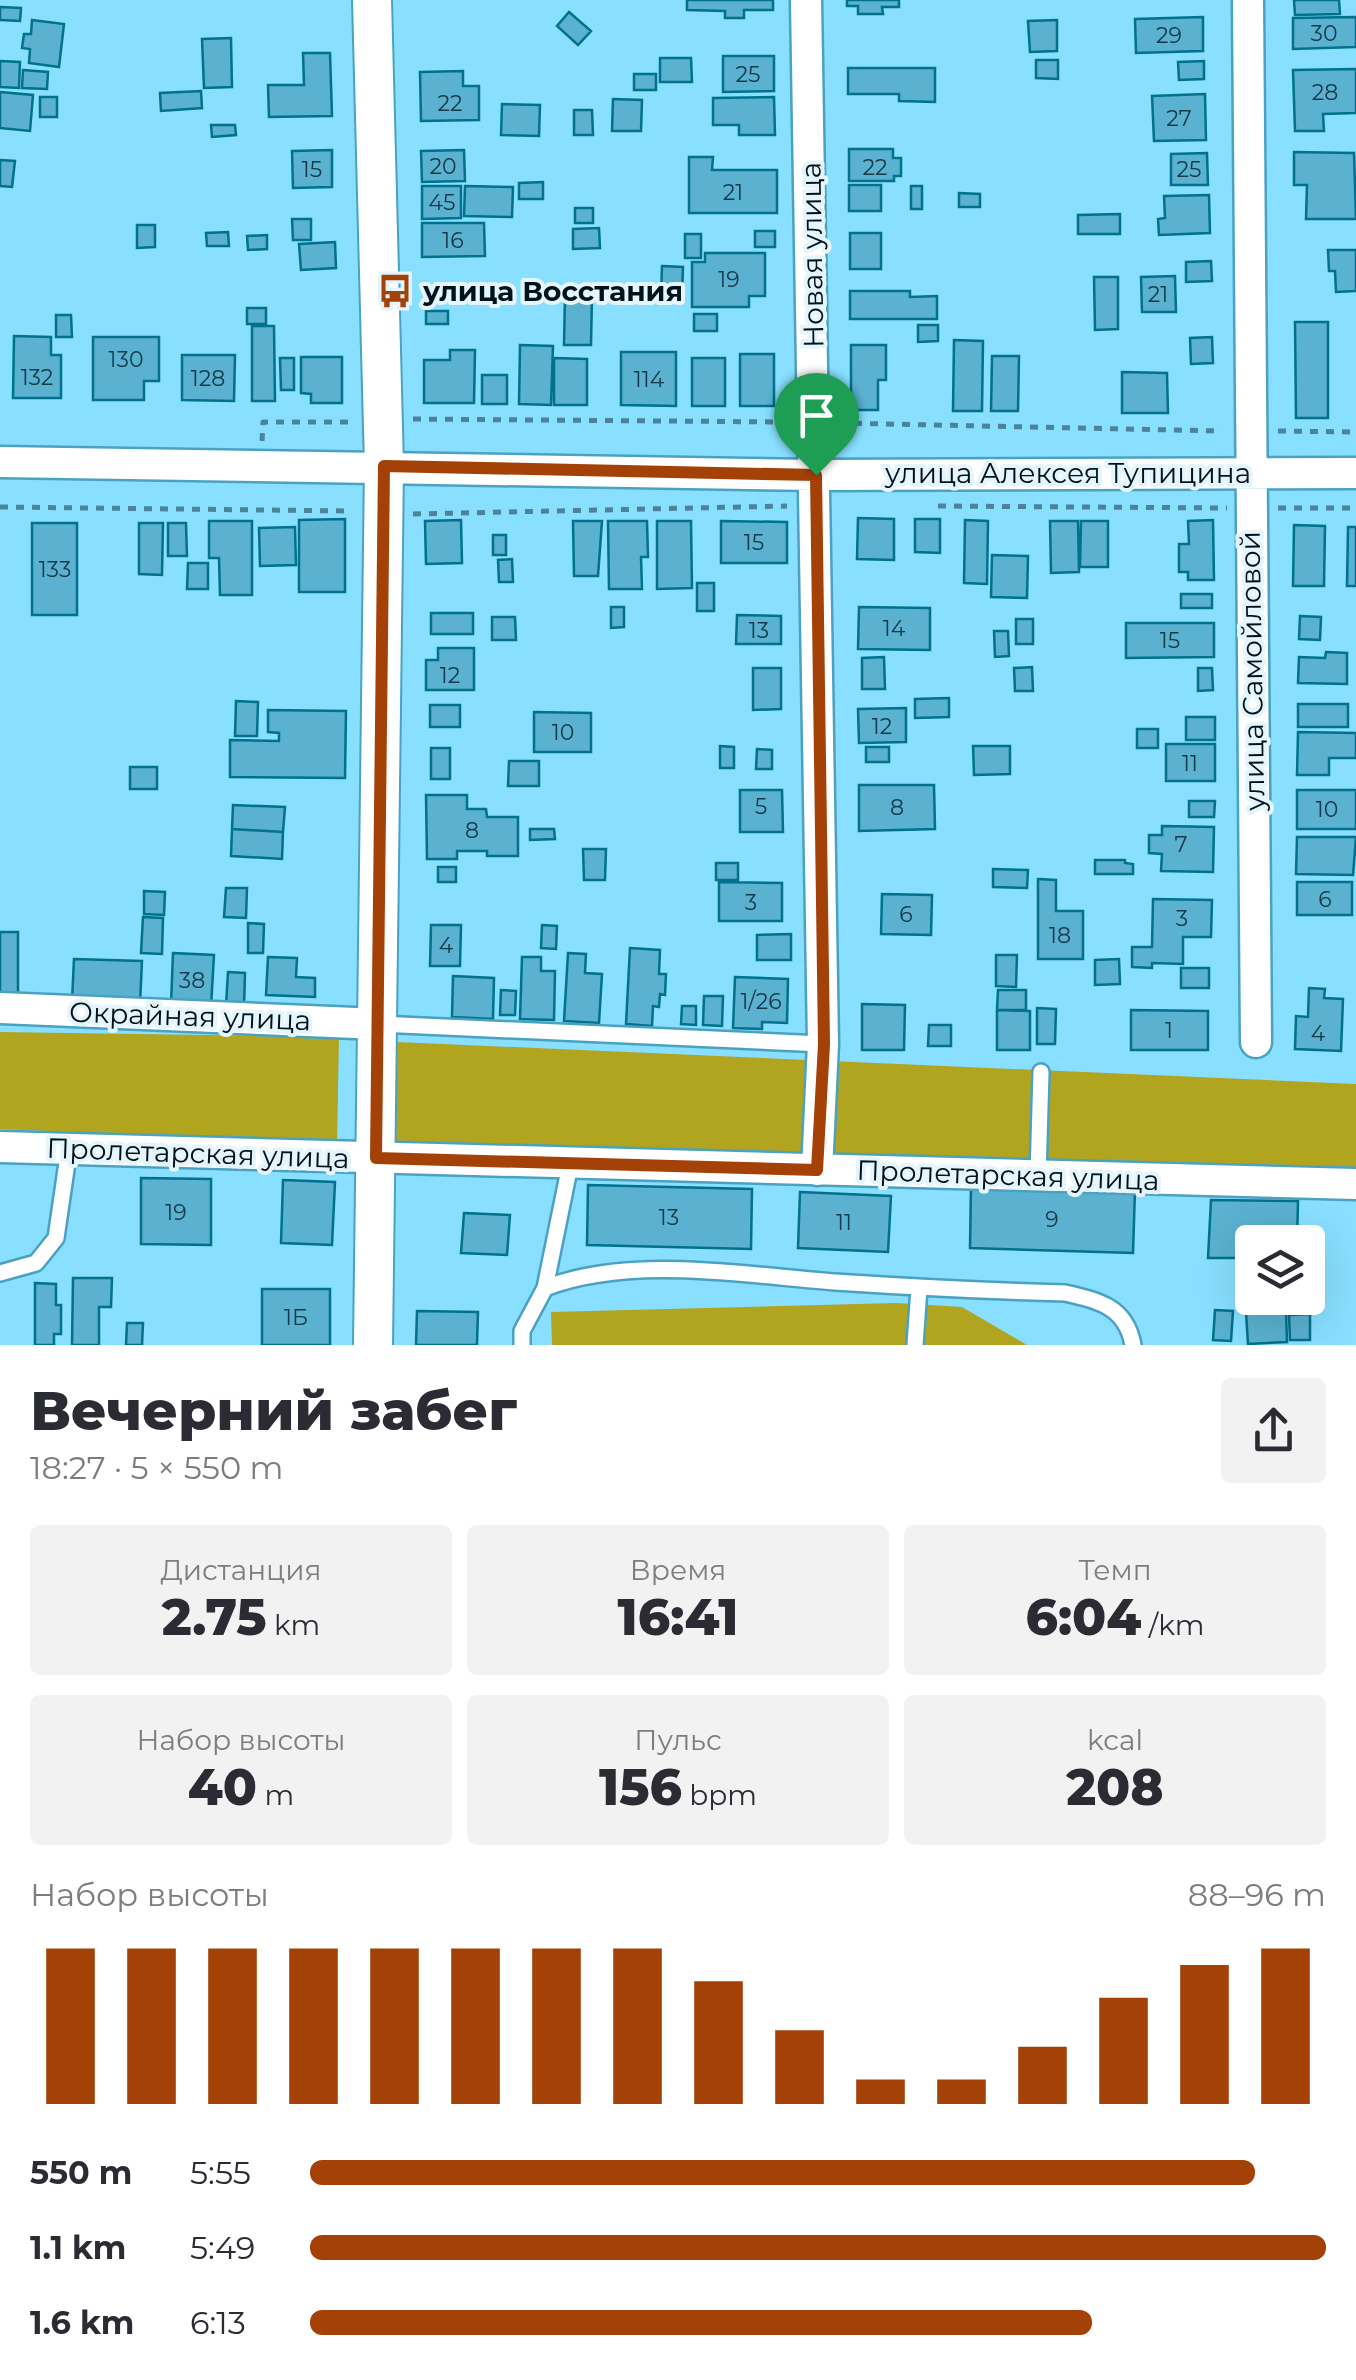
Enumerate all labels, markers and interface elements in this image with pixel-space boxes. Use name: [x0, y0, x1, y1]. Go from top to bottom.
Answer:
house number: 30: [1311, 20, 1337, 47]
house number: 29: [1156, 22, 1182, 49]
house number: 25: [736, 61, 760, 88]
house number: 28: [1312, 79, 1338, 106]
house number: 22: [438, 90, 463, 117]
house number: 27: [1166, 105, 1192, 132]
house number: 20: [429, 153, 457, 180]
house number: 22: [863, 154, 888, 181]
house number: 15: [302, 156, 322, 183]
house number: 25: [1177, 156, 1201, 183]
street label: Новая улица: [793, 162, 831, 348]
house number: 21: [723, 179, 743, 206]
house number: 45: [429, 189, 455, 216]
house number: 16: [442, 227, 464, 254]
house number: 19: [718, 266, 740, 293]
bus stop icon: улица Восстания: [376, 272, 414, 310]
place label: улица Восстания: [422, 274, 683, 308]
house number: 21: [1148, 281, 1168, 308]
house number: 130: [109, 346, 143, 373]
house number: 132: [21, 364, 53, 391]
house number: 128: [191, 365, 225, 392]
house number: 114: [634, 366, 665, 393]
pin: [774, 373, 859, 476]
icon: arrive: [789, 388, 844, 443]
street label: улица Алексея Тупицина: [884, 456, 1251, 490]
house number: 15: [744, 529, 764, 556]
street label: улица Самойловой: [1233, 531, 1271, 812]
house number: 133: [39, 556, 71, 583]
house number: 14: [883, 615, 906, 642]
house number: 13: [749, 617, 769, 644]
house number: 15: [1160, 627, 1180, 654]
house number: 12: [440, 662, 460, 689]
house number: 12: [872, 713, 892, 740]
house number: 10: [552, 719, 574, 746]
house number: 11: [1182, 750, 1198, 777]
house number: 5: [755, 793, 767, 820]
house number: 8: [890, 794, 904, 821]
house number: 10: [1316, 796, 1338, 823]
house number: 8: [465, 817, 479, 844]
house number: 7: [1175, 831, 1188, 858]
house number: 6: [1318, 886, 1332, 913]
house number: 3: [745, 889, 757, 916]
house number: 6: [899, 901, 913, 928]
house number: 3: [1176, 905, 1188, 932]
house number: 18: [1049, 922, 1071, 949]
house number: 4: [439, 932, 454, 959]
house number: 38: [179, 967, 205, 994]
house number: 1/26: [740, 988, 782, 1015]
street label: Окрайная улица: [69, 995, 311, 1037]
house number: 1: [1165, 1017, 1173, 1044]
house number: 4: [1311, 1020, 1326, 1047]
street label: Пролетарская улица: [46, 1131, 350, 1175]
street label: Пролетарская улица: [856, 1153, 1160, 1197]
house number: 19: [165, 1199, 187, 1226]
house number: 13: [659, 1204, 679, 1231]
house number: 9: [1045, 1206, 1059, 1233]
house number: 11: [836, 1209, 852, 1236]
map controls: [1235, 1225, 1325, 1315]
button: layers: [1235, 1225, 1325, 1315]
house number: 1Б: [284, 1304, 308, 1331]
text: Вечерний забег: [30, 1377, 517, 1444]
button: share: [1221, 1378, 1326, 1483]
text: 18:27 · 5 × 550 m: [30, 1448, 283, 1487]
text: Дистанция: [161, 1553, 321, 1587]
text: Время: [630, 1553, 726, 1587]
text: Темп: [1078, 1553, 1152, 1587]
text: 2.75: [162, 1587, 267, 1648]
text: 16:41: [618, 1587, 738, 1648]
text: 6:04: [1026, 1587, 1141, 1648]
text: km: [267, 1608, 320, 1642]
text: /km: [1141, 1608, 1204, 1642]
text: Набор высоты: [136, 1723, 346, 1757]
text: Пульс: [634, 1723, 722, 1757]
text: kcal: [1087, 1723, 1143, 1757]
text: 40: [188, 1757, 257, 1818]
text: 156: [599, 1757, 682, 1818]
text: 208: [1066, 1757, 1164, 1818]
text: m: [257, 1778, 294, 1812]
text: bpm: [682, 1778, 757, 1812]
text: Набор высоты: [30, 1875, 269, 1914]
text: 88–96 m: [1188, 1875, 1326, 1914]
text: 550 m: [30, 2153, 132, 2192]
text: 5:55: [190, 2153, 251, 2192]
text: 1.1 km: [30, 2228, 126, 2267]
text: 5:49: [190, 2228, 255, 2267]
text: 1.6 km: [30, 2303, 134, 2342]
text: 6:13: [190, 2303, 246, 2342]

